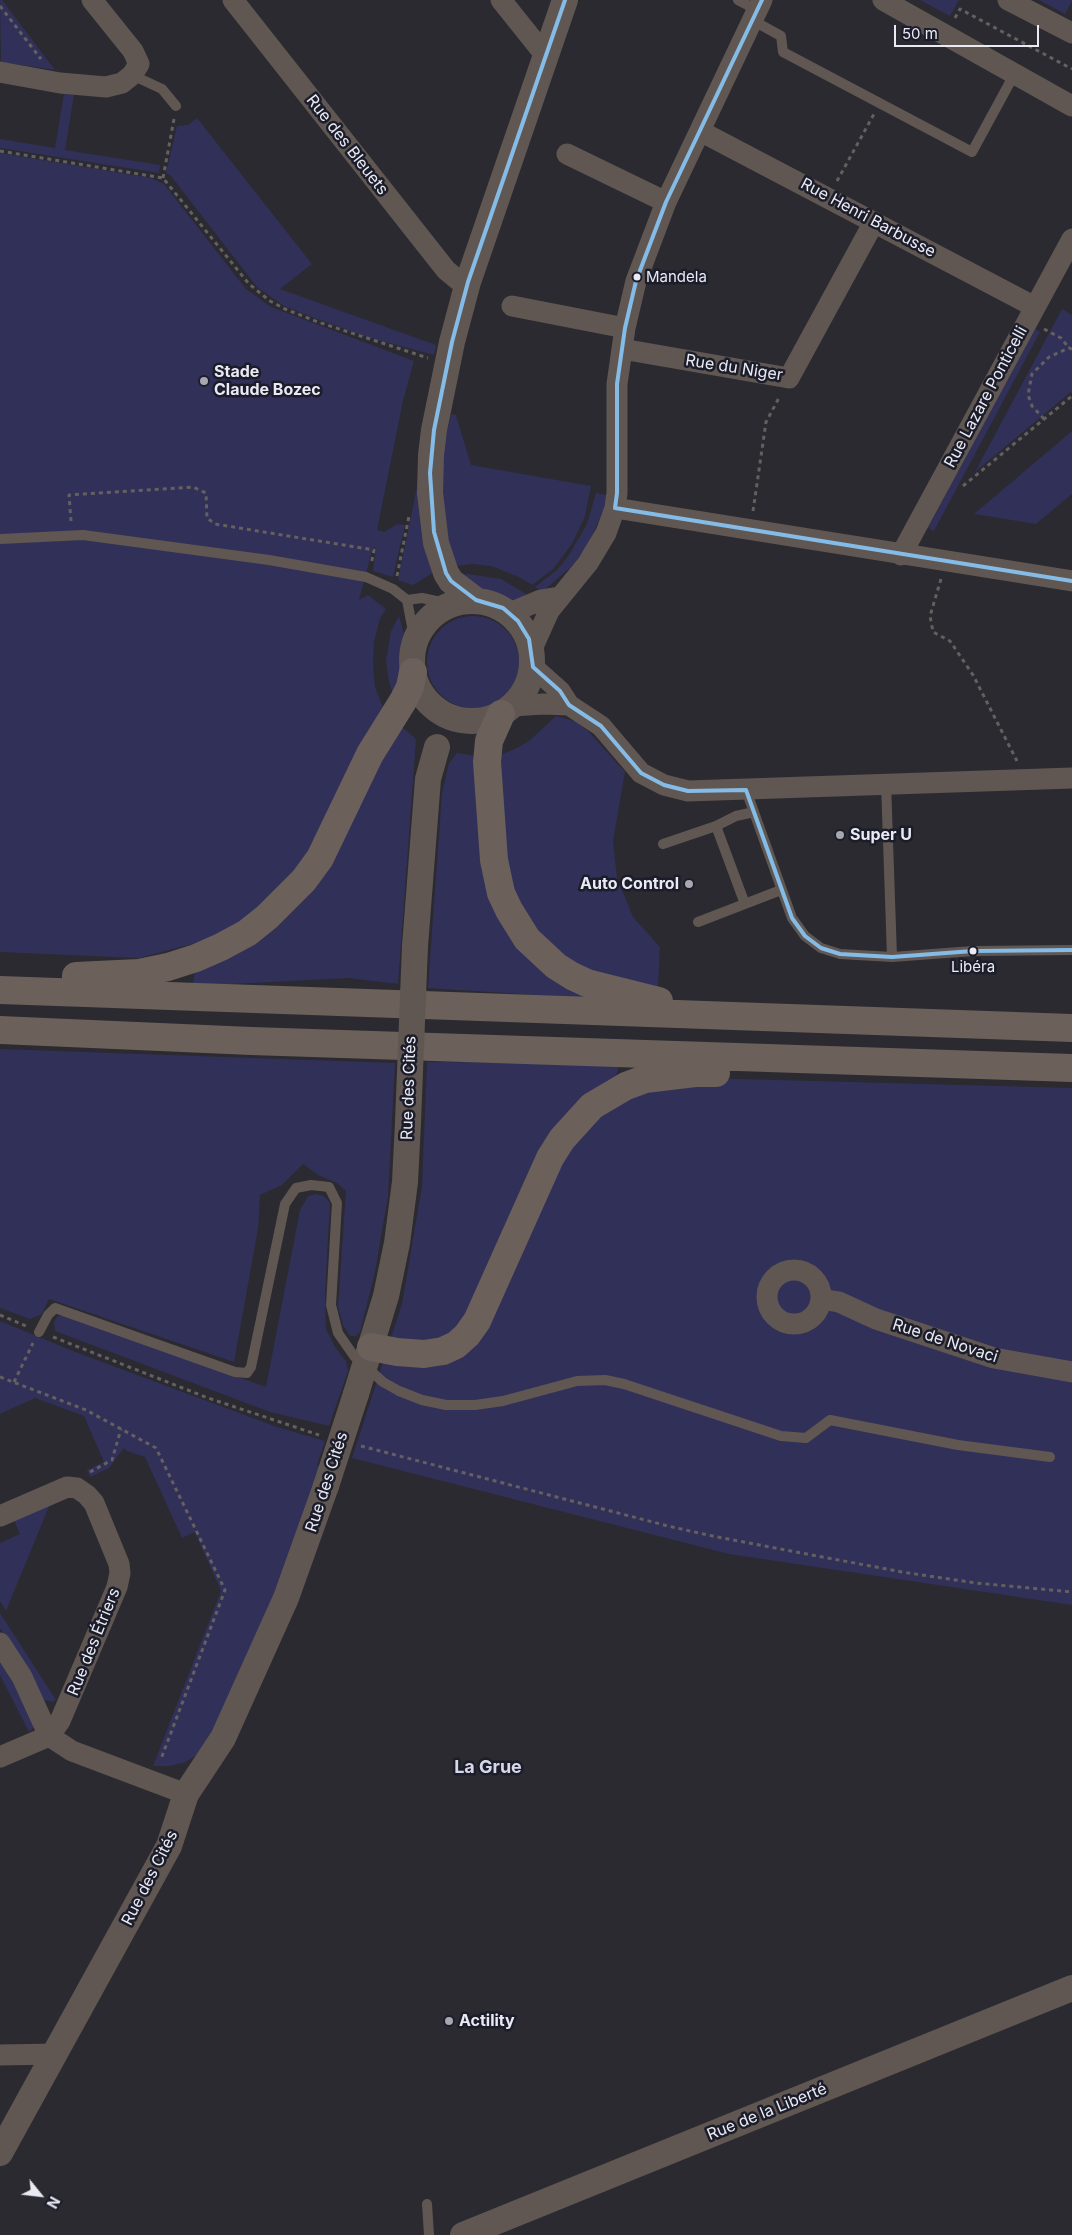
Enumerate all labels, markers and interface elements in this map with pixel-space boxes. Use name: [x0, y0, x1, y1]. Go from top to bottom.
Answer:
scale bar: [897, 15, 1042, 47]
text: 50 m: [902, 24, 938, 43]
street label: Rue des Bleuets: [302, 91, 392, 199]
street label: Rue Henri Barbusse: [797, 174, 939, 262]
place label: Mandela: [646, 268, 707, 286]
marker: Mandela: [632, 272, 642, 282]
street label: Rue Lazare Ponticelli: [941, 323, 1031, 471]
street label: Rue du Niger: [684, 351, 784, 385]
place label: Stade Claude Bozec: [214, 362, 321, 400]
marker: Stade Claude Bozec: [198, 375, 210, 387]
place label: Super U: [850, 825, 912, 845]
marker: Super U: [834, 829, 846, 841]
place label: Auto Control: [580, 874, 679, 894]
marker: Auto Control: [683, 878, 695, 890]
marker: Libéra: [968, 946, 978, 956]
place label: Libéra: [951, 958, 995, 976]
street label: Rue des Cités: [398, 1036, 420, 1140]
street label: Rue de Novaci: [890, 1315, 1000, 1367]
street label: Rue des Cités: [302, 1430, 352, 1534]
street label: Rue des Étriers: [64, 1585, 124, 1699]
district label: La Grue: [454, 1757, 522, 1779]
street label: Rue des Cités: [118, 1827, 182, 1929]
place label: Actility: [459, 2011, 515, 2031]
marker: Actility: [443, 2015, 455, 2027]
street label: Rue de la Liberté: [704, 2079, 830, 2145]
north arrow: [15, 2170, 65, 2220]
text: N: [44, 2194, 64, 2211]

